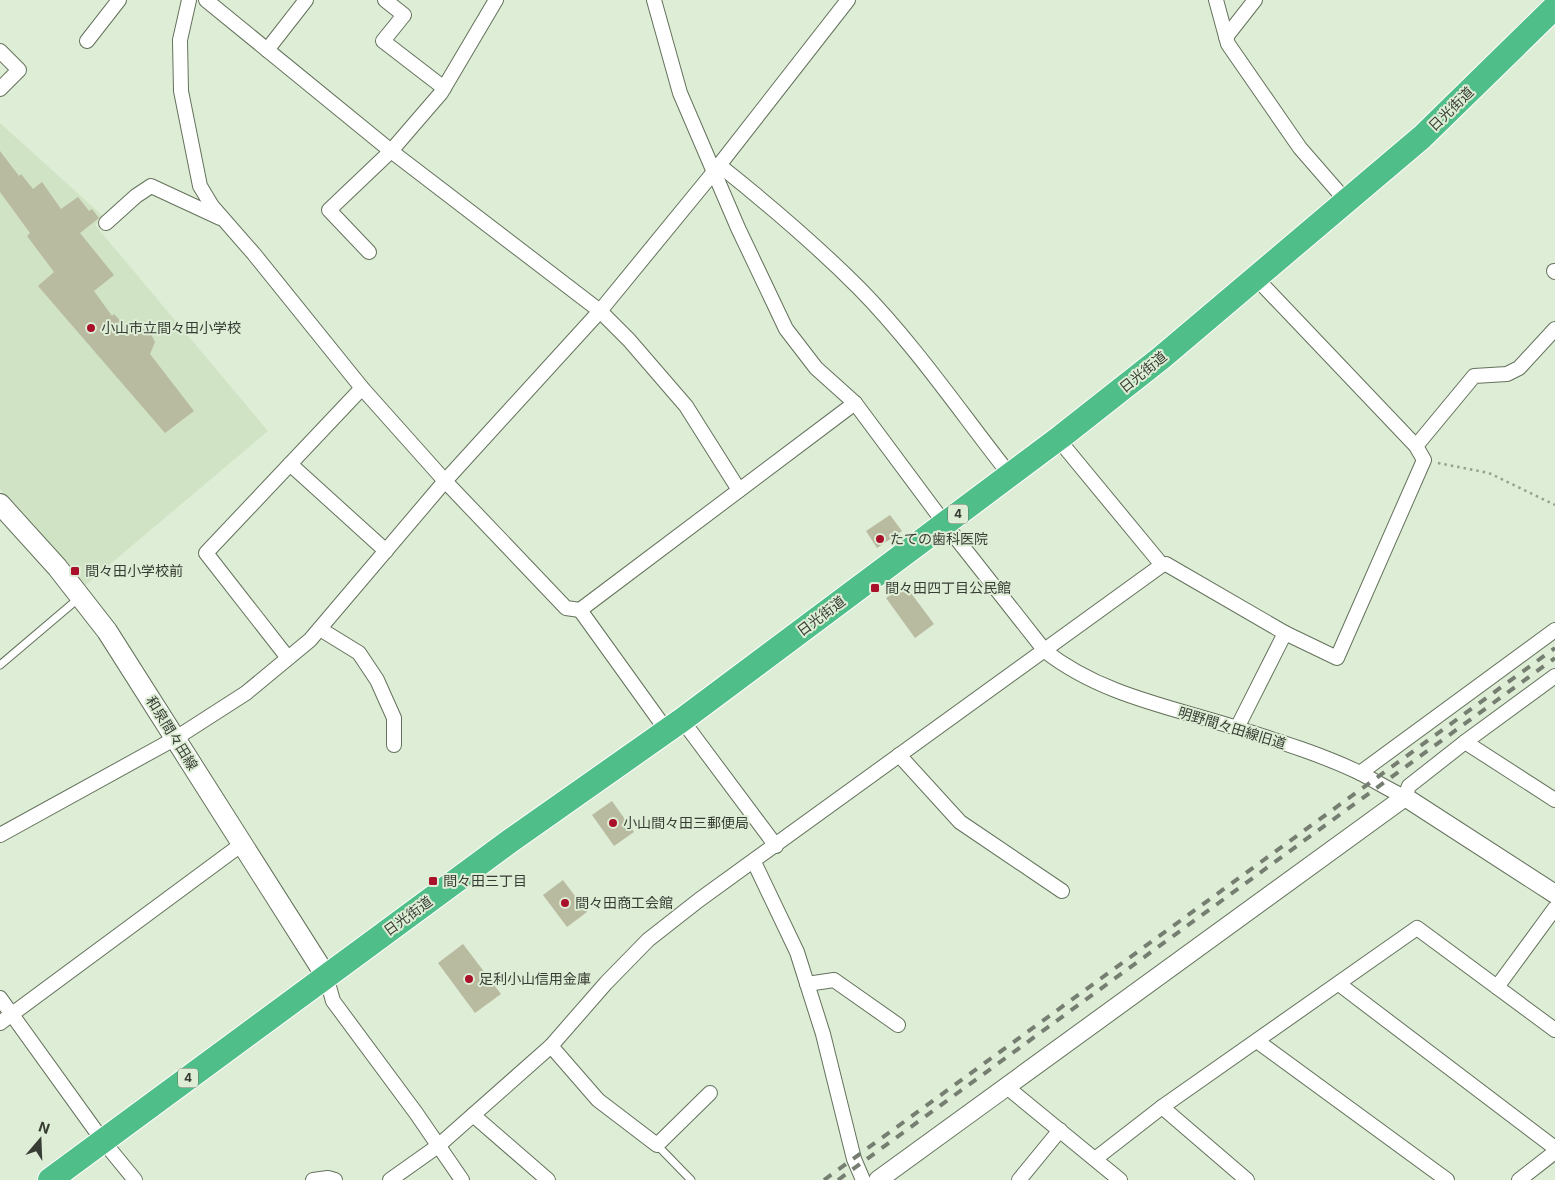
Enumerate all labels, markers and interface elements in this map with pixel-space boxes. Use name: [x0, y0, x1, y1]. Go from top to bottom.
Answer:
street label: 日光街道: [1425, 83, 1477, 134]
place label: 小山市立間々田小学校: [101, 319, 241, 336]
marker: 小山市立間々田小学校: [85, 322, 97, 334]
street label: 日光街道: [1116, 347, 1170, 396]
road number: 4: [948, 504, 968, 524]
place label: たての歯科医院: [890, 530, 988, 547]
marker: たての歯科医院: [874, 533, 886, 545]
place label: 間々田小学校前: [85, 562, 183, 579]
marker: 間々田小学校前: [69, 565, 81, 577]
place label: 間々田四丁目公民館: [885, 579, 1011, 596]
marker: 間々田四丁目公民館: [869, 582, 881, 594]
street label: 日光街道: [793, 592, 848, 639]
street label: 和泉間々田線: [143, 693, 202, 773]
street label: 明野間々田線旧道: [1176, 703, 1288, 752]
place label: 小山間々田三郵便局: [623, 814, 749, 831]
marker: 小山間々田三郵便局: [607, 817, 619, 829]
place label: 間々田三丁目: [443, 872, 527, 889]
marker: 間々田三丁目: [427, 875, 439, 887]
street label: 日光街道: [380, 892, 435, 939]
place label: 間々田商工会館: [575, 894, 673, 911]
marker: 間々田商工会館: [559, 897, 571, 909]
place label: 足利小山信用金庫: [479, 970, 591, 987]
marker: 足利小山信用金庫: [463, 973, 475, 985]
road number: 4: [178, 1068, 198, 1088]
north arrow: [15, 1115, 65, 1165]
text: N: [37, 1117, 52, 1137]

